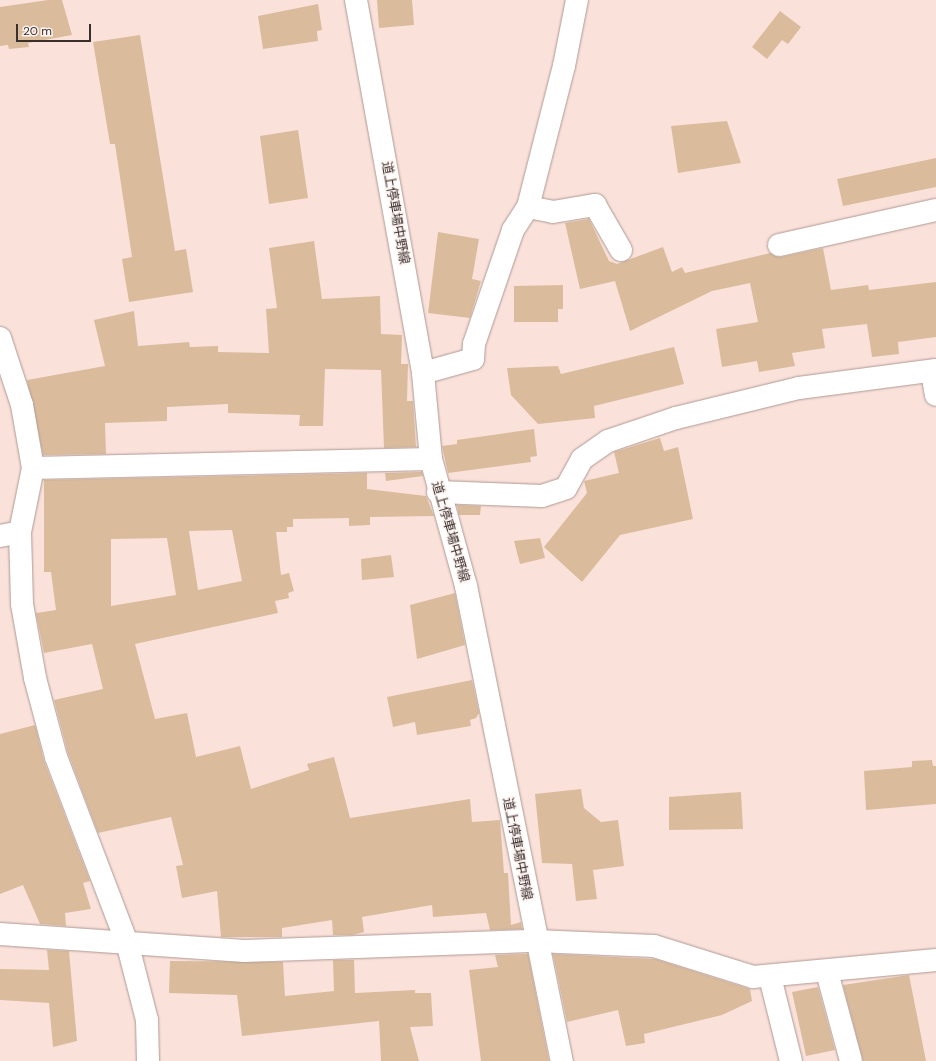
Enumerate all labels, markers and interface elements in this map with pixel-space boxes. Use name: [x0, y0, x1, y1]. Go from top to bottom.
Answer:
scale bar: [18, 16, 93, 42]
text: 20 m: [23, 23, 52, 39]
street label: 道上停車場中野線: [378, 160, 412, 266]
street label: 道上停車場中野線: [428, 480, 472, 584]
street label: 道上停車場中野線: [499, 796, 535, 902]

